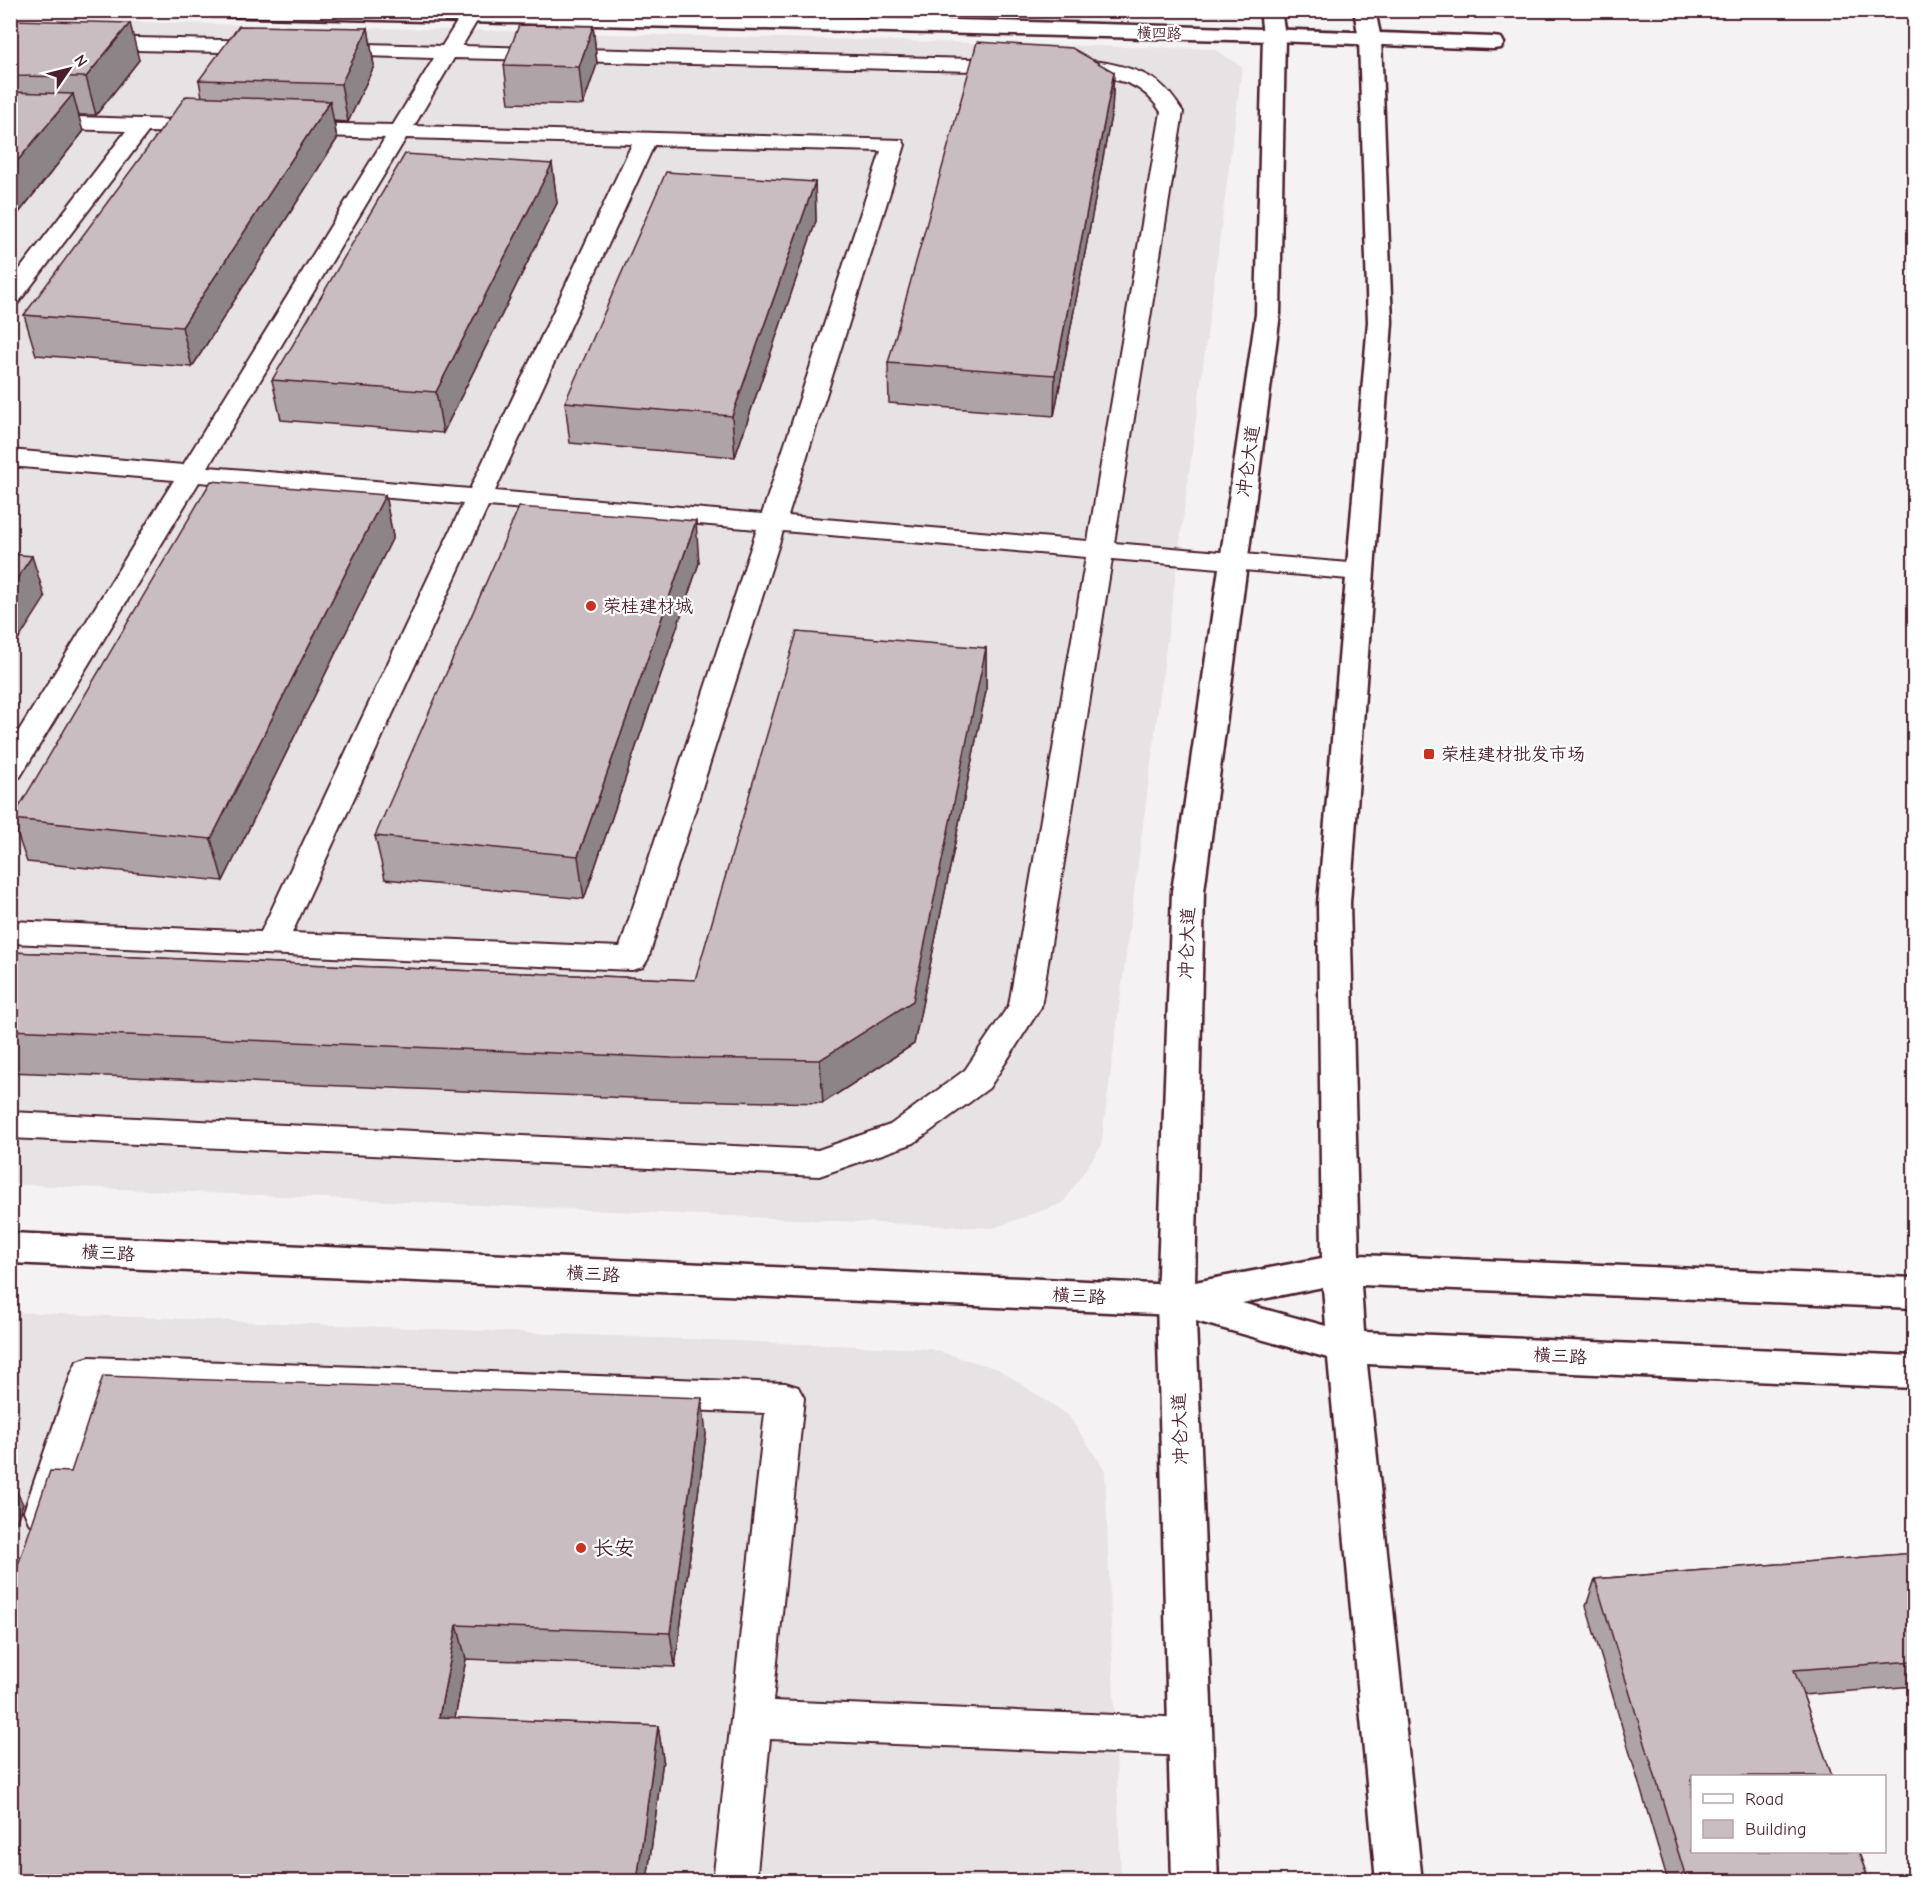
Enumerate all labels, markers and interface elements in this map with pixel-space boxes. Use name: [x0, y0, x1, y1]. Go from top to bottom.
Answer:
street label: 横四路: [1136, 24, 1182, 42]
north arrow: [39, 39, 99, 99]
text: N: [70, 52, 91, 70]
street label: 冲仑大道: [1233, 424, 1264, 498]
place label: 荣桂建材城: [603, 596, 693, 617]
marker: 荣桂建材城: [584, 599, 598, 613]
place label: 荣桂建材批发市场: [1441, 744, 1585, 765]
marker: 荣桂建材批发市场: [1422, 747, 1436, 761]
street label: 冲仑大道: [1176, 907, 1199, 979]
street label: 横三路: [80, 1242, 135, 1265]
street label: 横三路: [565, 1263, 620, 1286]
street label: 横三路: [1051, 1285, 1106, 1308]
street label: 横三路: [1532, 1345, 1587, 1368]
street label: 冲仑大道: [1169, 1393, 1192, 1465]
place label: 长安: [593, 1536, 635, 1560]
marker: 长安: [574, 1541, 588, 1555]
legend: [1691, 1775, 1886, 1853]
text: Road: [1745, 1789, 1784, 1810]
text: Building: [1745, 1819, 1807, 1840]

